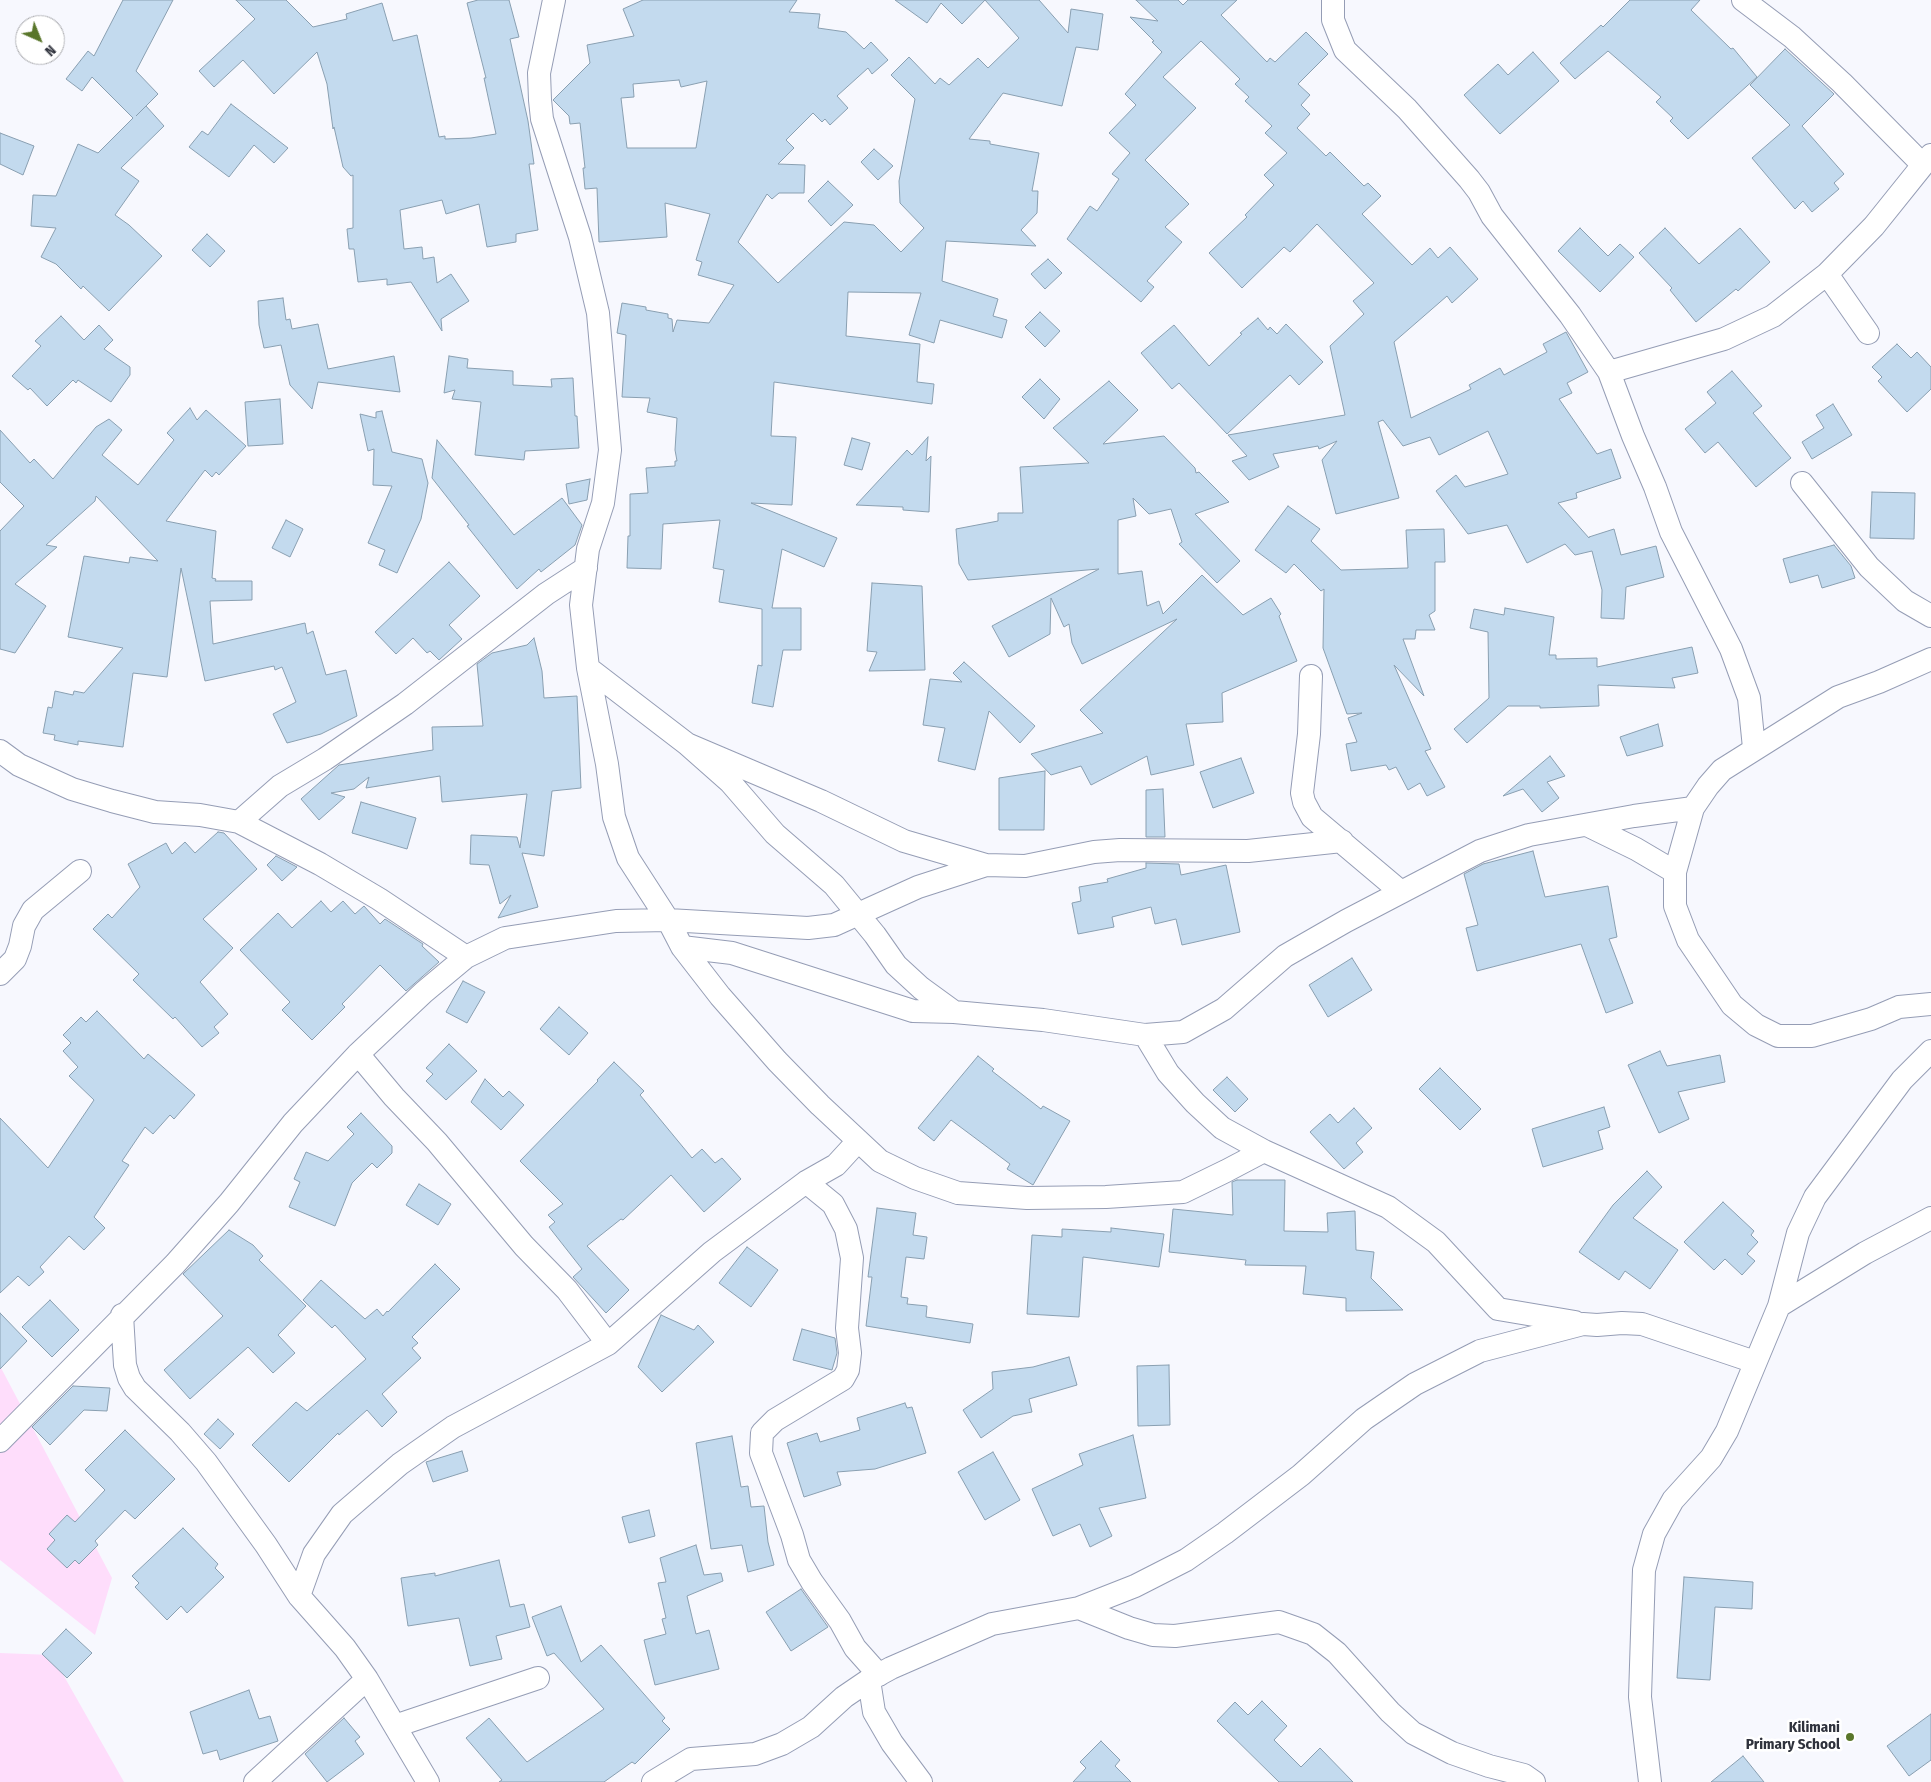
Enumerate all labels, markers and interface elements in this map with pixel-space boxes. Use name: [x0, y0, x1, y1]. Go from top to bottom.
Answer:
north arrow: [15, 15, 65, 65]
text: N: [41, 41, 59, 59]
place label: Kilimani Primary School: [1746, 1719, 1840, 1754]
marker: Kilimani Primary School: [1844, 1731, 1856, 1743]

